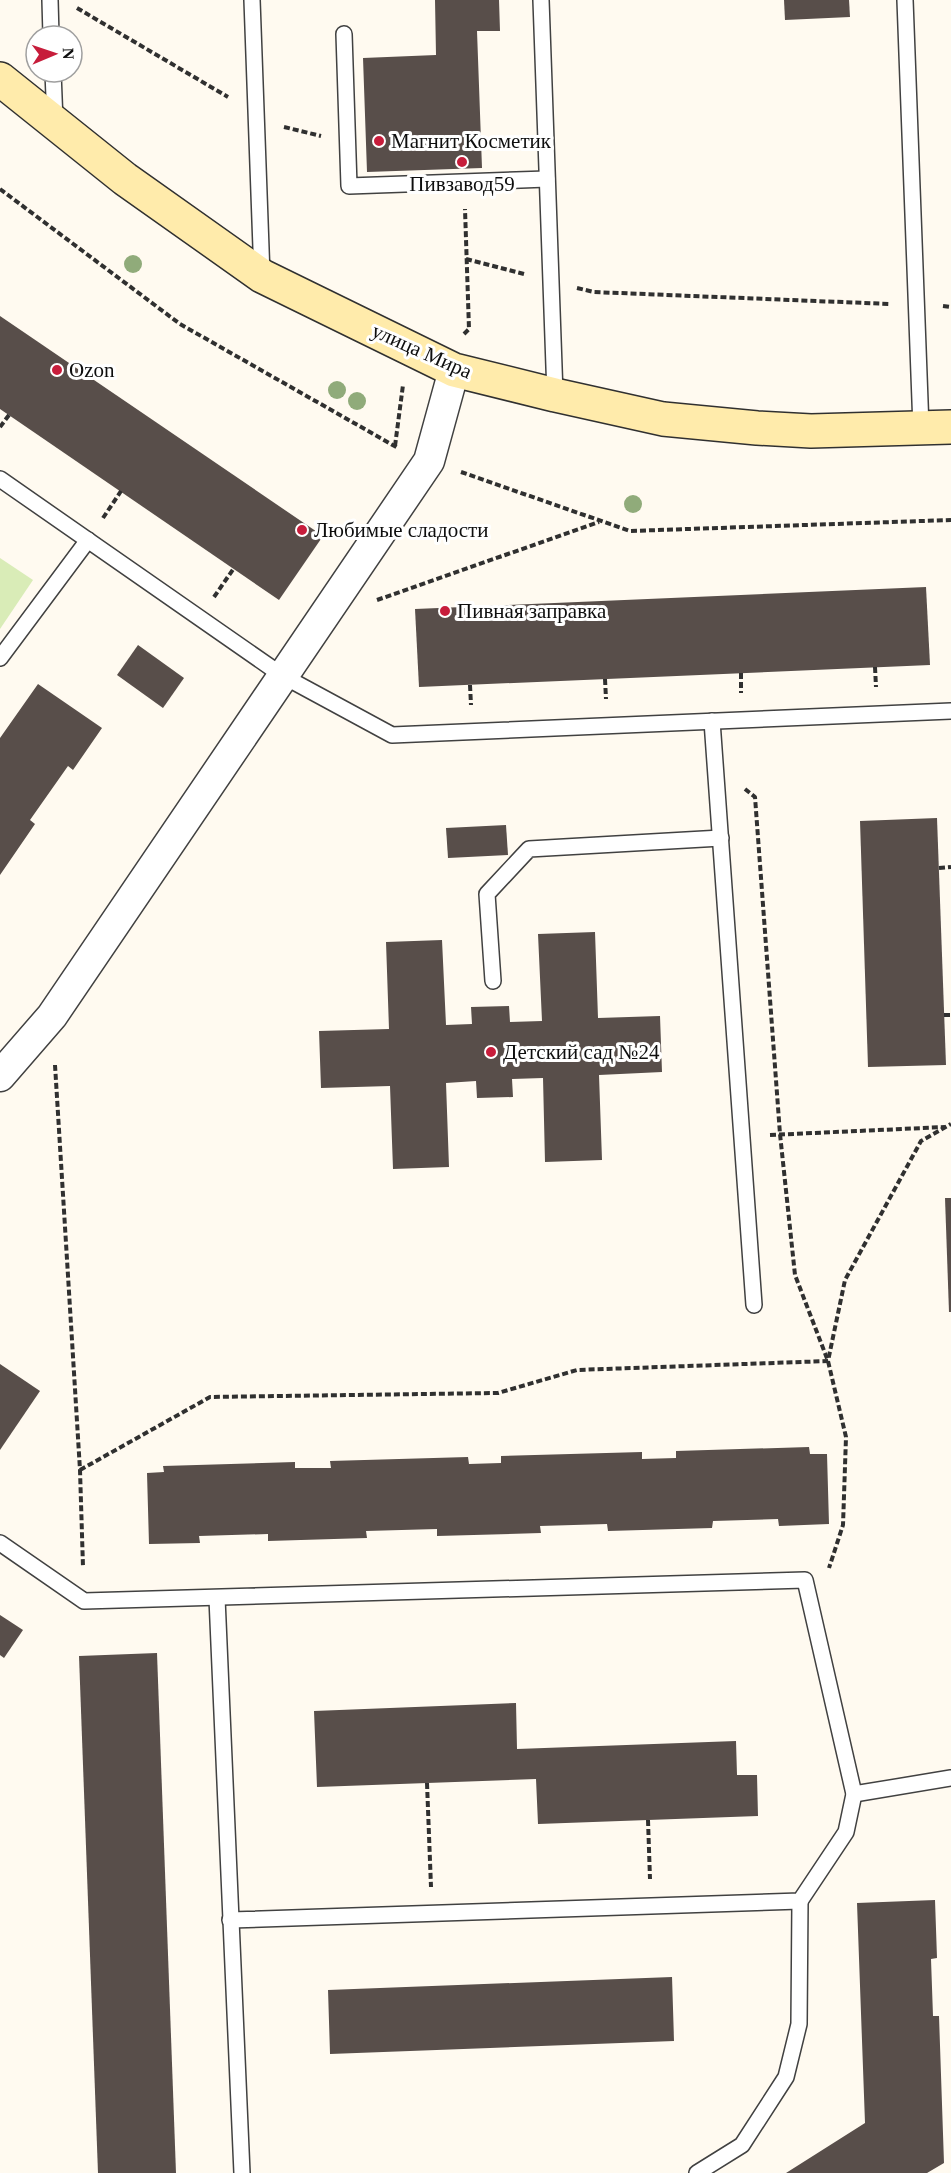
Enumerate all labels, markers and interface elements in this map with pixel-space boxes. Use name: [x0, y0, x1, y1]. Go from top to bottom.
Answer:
north arrow: [24, 24, 84, 84]
text: N: [60, 47, 77, 60]
place label: Магнит Косметик: [391, 129, 552, 153]
marker: Магнит Косметик: [372, 134, 386, 148]
marker: Пивзавод59: [455, 155, 469, 169]
place label: Пивзавод59: [409, 172, 515, 196]
street label: улица Мира: [368, 318, 476, 384]
place label: Ozon: [69, 358, 115, 382]
marker: Ozon: [50, 363, 64, 377]
place label: Любимые сладости: [314, 518, 488, 542]
marker: Любимые сладости: [295, 523, 309, 537]
place label: Пивная заправка: [457, 599, 607, 623]
marker: Пивная заправка: [438, 604, 452, 618]
place label: Детский сад №24: [503, 1040, 660, 1064]
marker: Детский сад №24: [484, 1045, 498, 1059]

